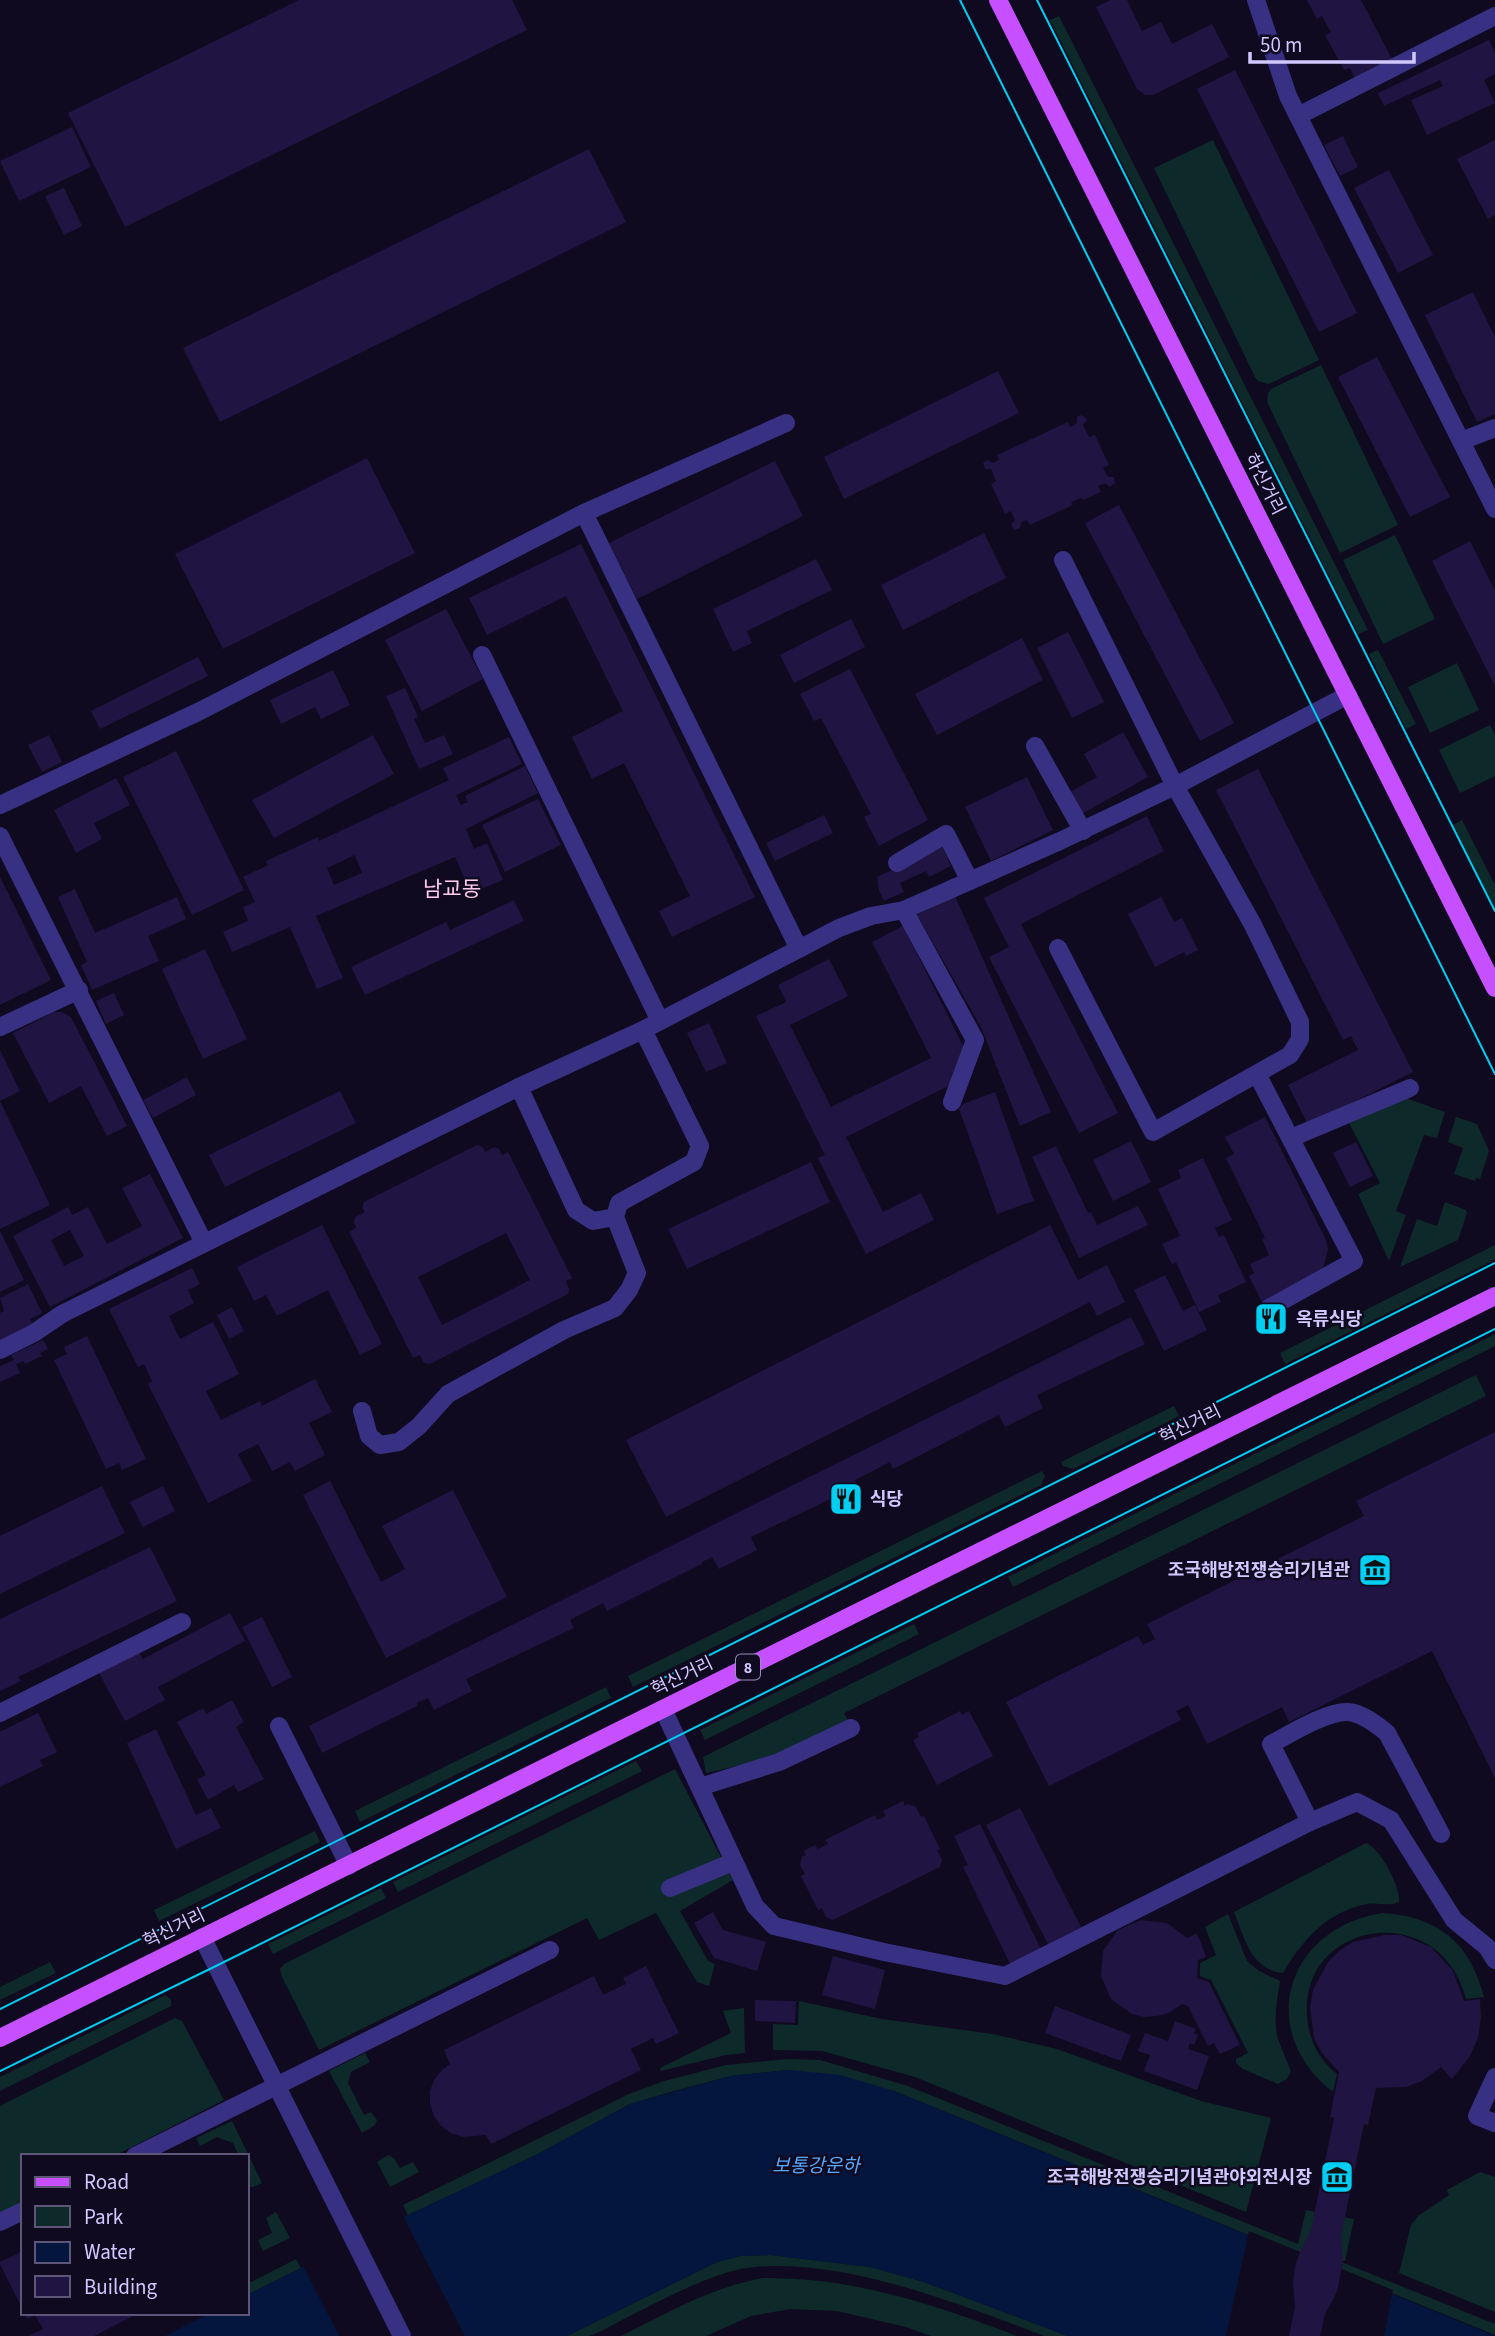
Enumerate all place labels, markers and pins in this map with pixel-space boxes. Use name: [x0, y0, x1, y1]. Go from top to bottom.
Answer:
restaurant icon: 옥류식당: [1252, 1300, 1290, 1338]
place label: 옥류식당: [1296, 1307, 1362, 1332]
restaurant icon: 식당: [827, 1480, 865, 1518]
place label: 식당: [870, 1487, 903, 1512]
museum icon: 조국해방전쟁승리기념관: [1356, 1551, 1394, 1589]
place label: 조국해방전쟁승리기념관: [1168, 1558, 1350, 1583]
museum icon: 조국해방전쟁승리기념관야외전시장: [1318, 2158, 1356, 2196]
place label: 조국해방전쟁승리기념관야외전시장: [1047, 2165, 1312, 2190]

